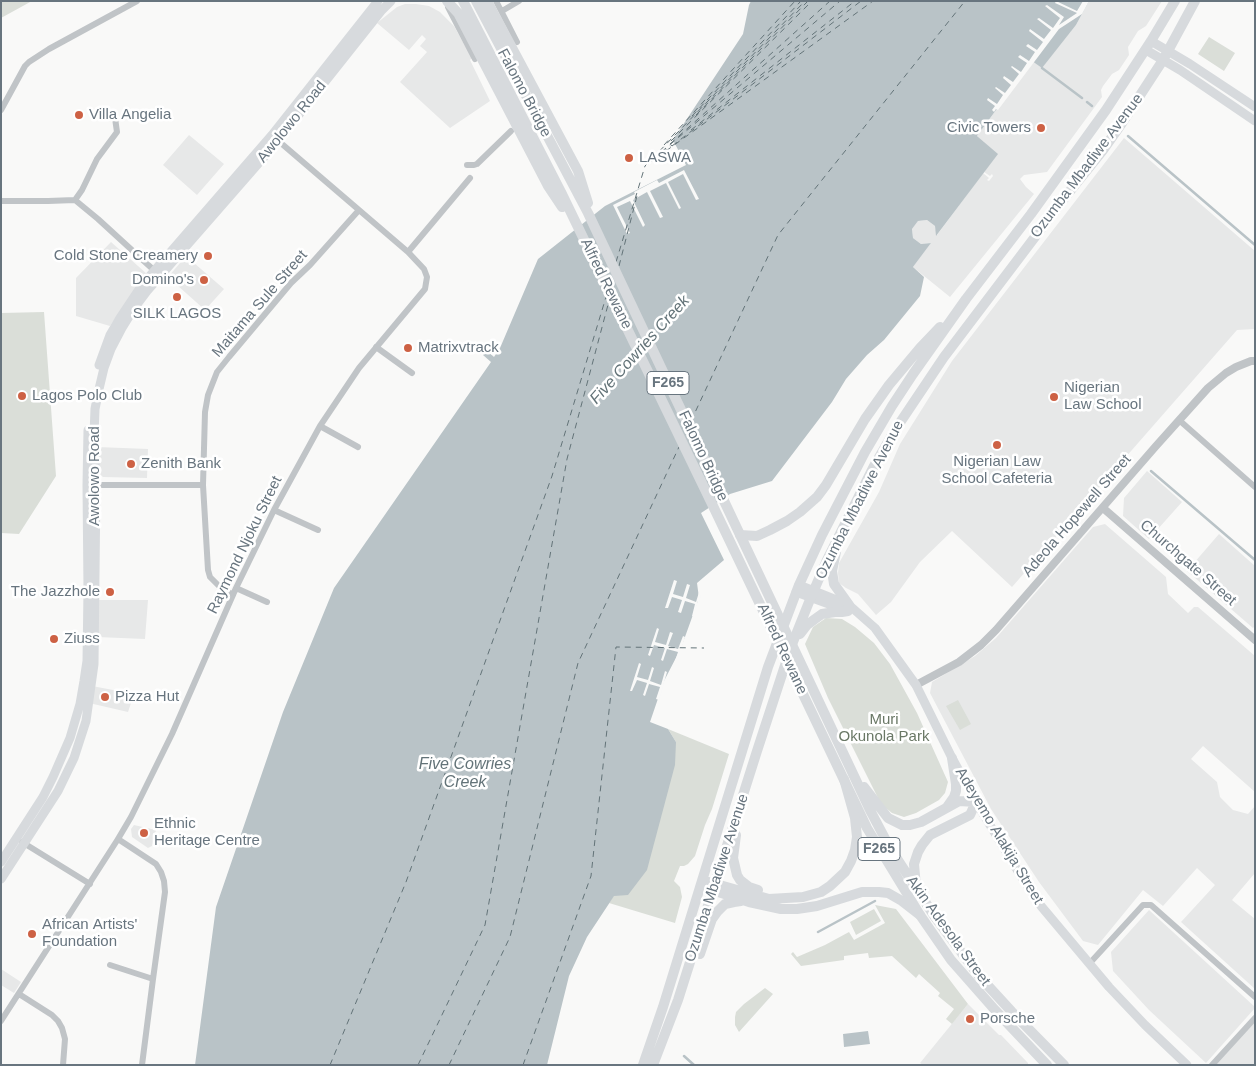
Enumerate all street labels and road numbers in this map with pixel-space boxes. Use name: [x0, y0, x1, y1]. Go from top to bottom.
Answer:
street label: Falomo Bridge: [493, 46, 555, 140]
street label: Awolowo Road: [254, 78, 330, 166]
street label: Ozumba Mbadiwe Avenue: [1027, 90, 1147, 242]
street label: Alfred Rewane: [576, 236, 636, 332]
street label: Maitama Sule Street: [209, 247, 311, 361]
road number: F265: [647, 372, 689, 394]
street label: Falomo Bridge: [674, 408, 732, 504]
street label: Ozumba Mbadiwe Avenue: [812, 418, 908, 582]
street label: Awolowo Road: [86, 426, 104, 526]
street label: Adeola Hopewell Street: [1019, 451, 1135, 581]
street label: Raymond Njoku Street: [204, 473, 286, 617]
street label: Churchgate Street: [1136, 516, 1240, 610]
street label: Alfred Rewane: [753, 601, 811, 697]
street label: Adeyemo Alakija Street: [951, 765, 1047, 907]
street label: Ozumba Mbadiwe Avenue: [681, 792, 753, 964]
road number: F265: [858, 838, 900, 861]
street label: Akin Adesola Street: [902, 872, 994, 990]

